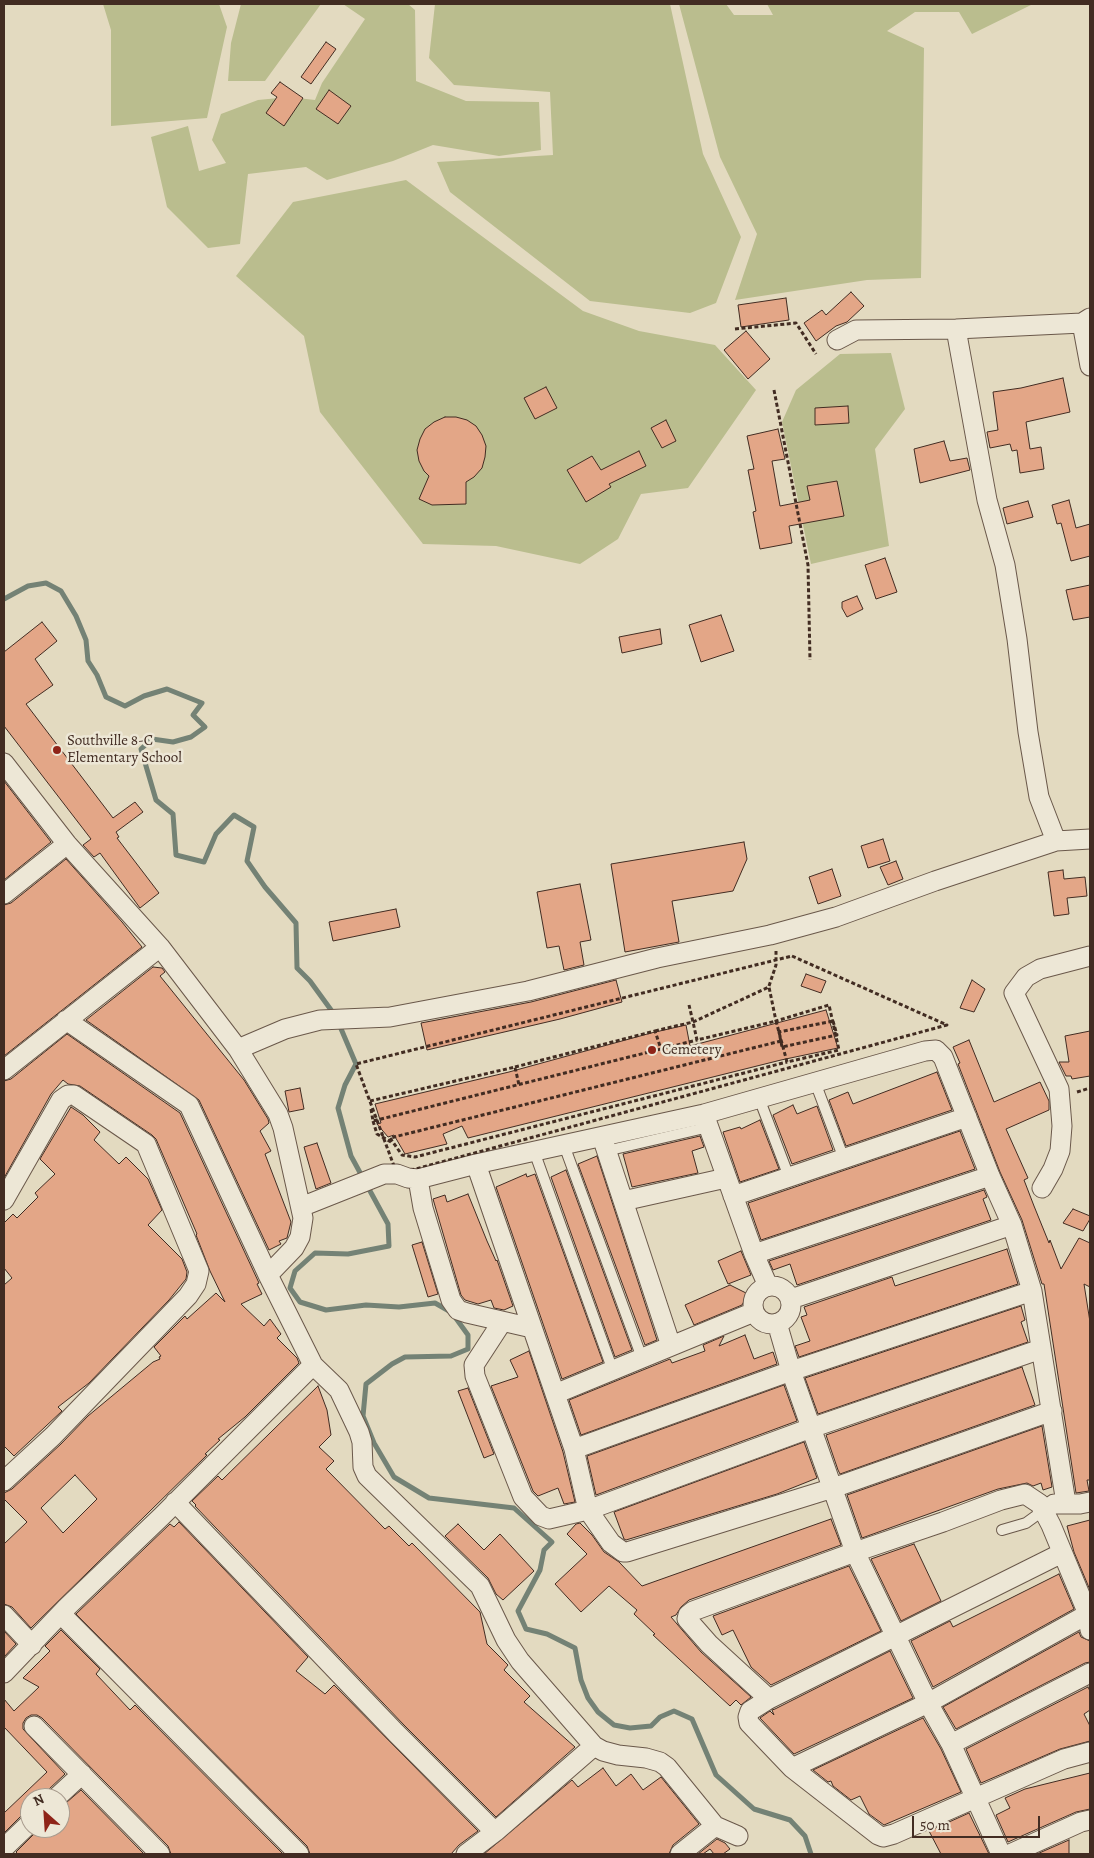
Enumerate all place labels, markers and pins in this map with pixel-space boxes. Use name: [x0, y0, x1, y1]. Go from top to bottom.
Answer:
place label: Southville 8-C Elementary School: [67, 732, 182, 767]
marker: Southville 8-C Elementary School: [51, 744, 63, 756]
place label: Cemetery: [662, 1041, 721, 1059]
marker: Cemetery: [646, 1044, 658, 1056]

